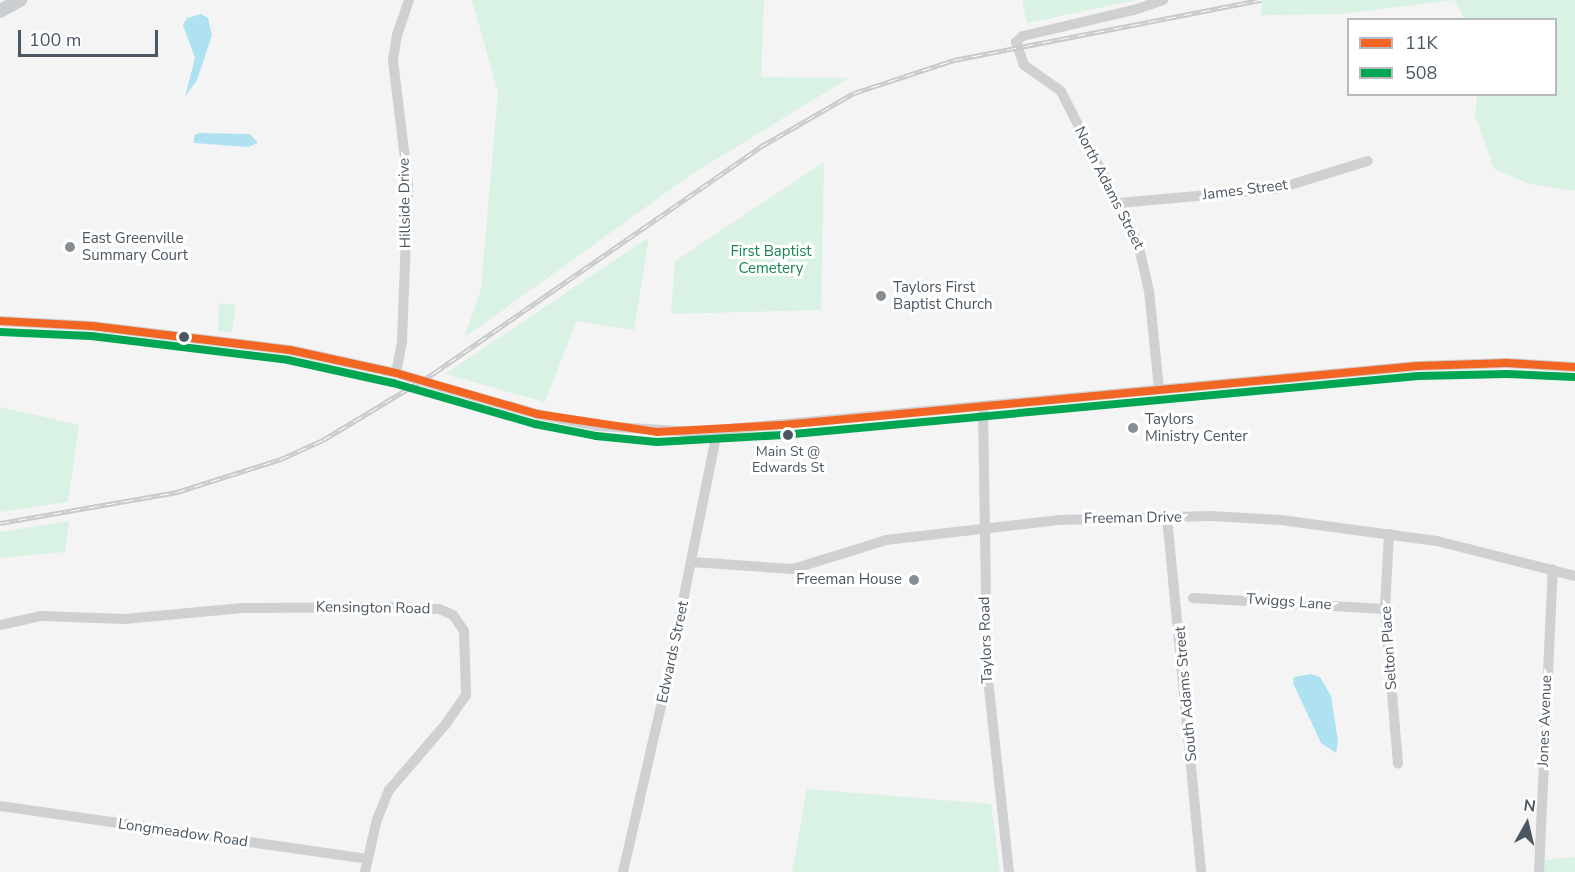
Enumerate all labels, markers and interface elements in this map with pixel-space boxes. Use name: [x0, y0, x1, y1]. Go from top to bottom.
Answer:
scale bar: [21, 18, 160, 56]
legend: [1347, 18, 1557, 96]
text: 100 m: [29, 28, 81, 52]
text: 11K: [1405, 31, 1438, 55]
text: 508: [1405, 61, 1437, 85]
street label: North Adams Street: [1070, 124, 1148, 252]
street label: Hillside Drive: [395, 158, 415, 248]
street label: James Street: [1201, 176, 1289, 204]
place label: East Greenville Summary Court: [82, 229, 188, 264]
marker: East Greenville Summary Court: [63, 240, 77, 254]
park label: First Baptist Cemetery: [730, 242, 812, 277]
place label: Taylors First Baptist Church: [893, 278, 993, 313]
marker: Taylors First Baptist Church: [874, 289, 888, 303]
unlabelled marker: [178, 331, 190, 343]
place label: Taylors Ministry Center: [1145, 410, 1248, 445]
marker: Taylors Ministry Center: [1126, 421, 1140, 435]
marker: Main St @ Edwards St: [782, 429, 794, 441]
place label: Main St @ Edwards St: [752, 444, 824, 476]
street label: Freeman Drive: [1084, 508, 1182, 528]
place label: Freeman House: [796, 571, 902, 589]
marker: Freeman House: [907, 573, 921, 587]
street label: Twiggs Lane: [1246, 590, 1332, 614]
street label: Taylors Road: [975, 596, 997, 684]
street label: Kensington Road: [316, 598, 430, 618]
street label: Edwards Street: [653, 599, 693, 705]
street label: Selton Place: [1377, 605, 1401, 691]
street label: South Adams Street: [1171, 625, 1201, 763]
street label: Jones Avenue: [1534, 675, 1556, 767]
north arrow: [1497, 794, 1557, 854]
text: N: [1522, 794, 1537, 818]
street label: Longmeadow Road: [117, 815, 249, 851]

